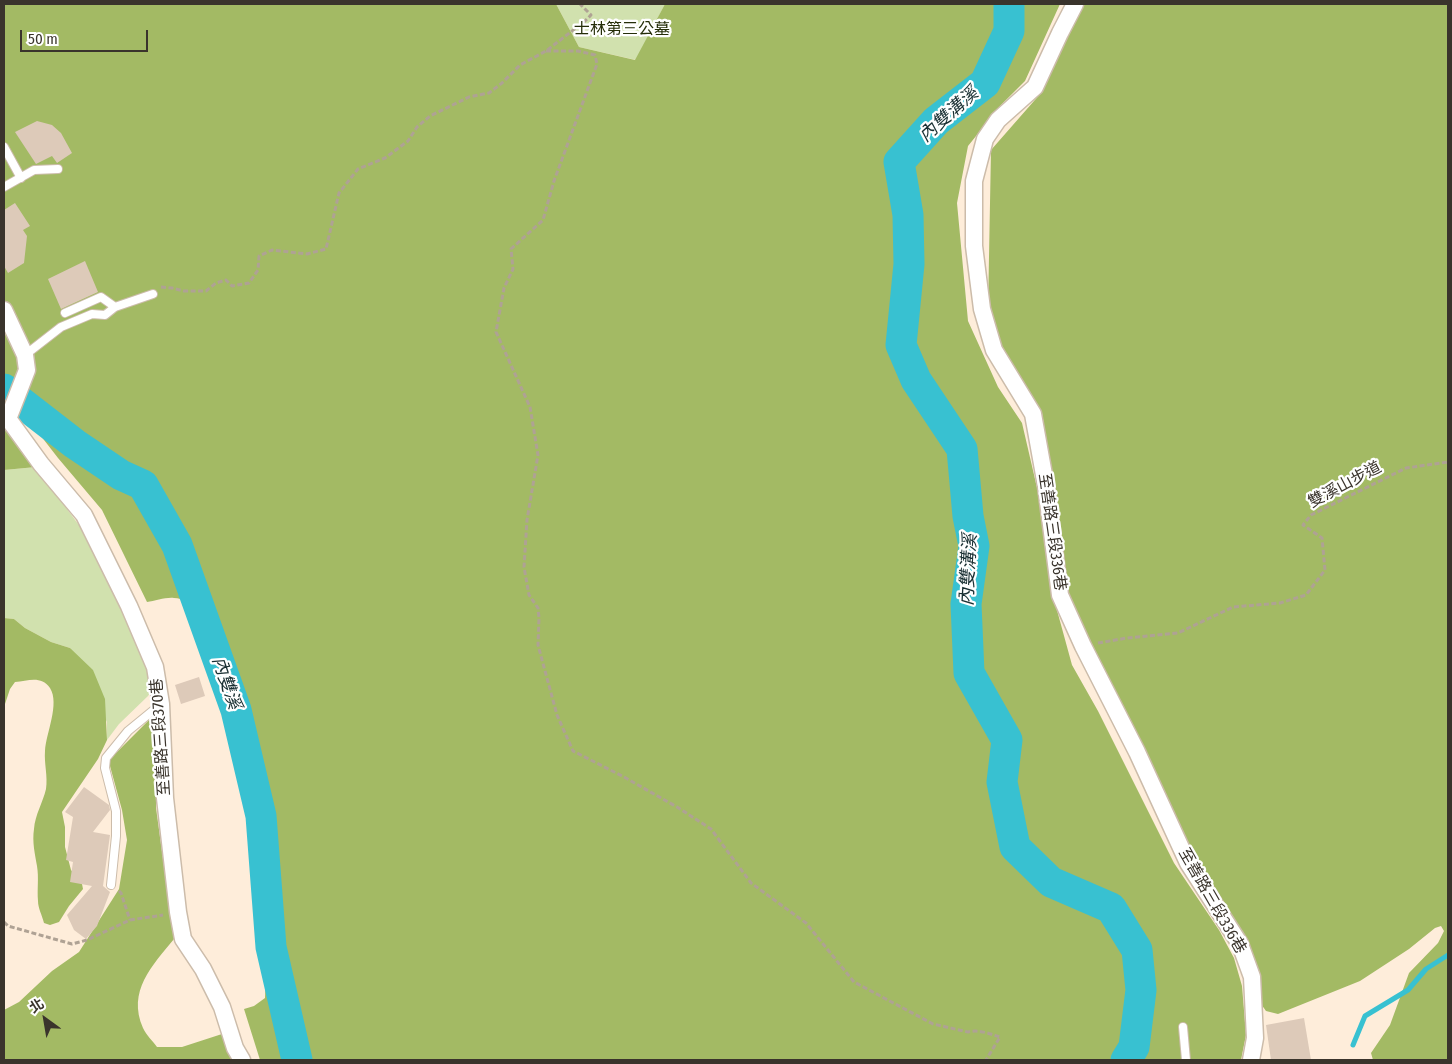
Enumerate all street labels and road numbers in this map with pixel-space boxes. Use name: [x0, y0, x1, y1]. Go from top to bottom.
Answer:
street label: 雙溪山步道: [1305, 458, 1385, 512]
street label: 至善路三段336巷: [1034, 472, 1070, 592]
street label: 至善路三段370巷: [147, 678, 175, 796]
street label: 至善路三段336巷: [1174, 845, 1250, 957]

